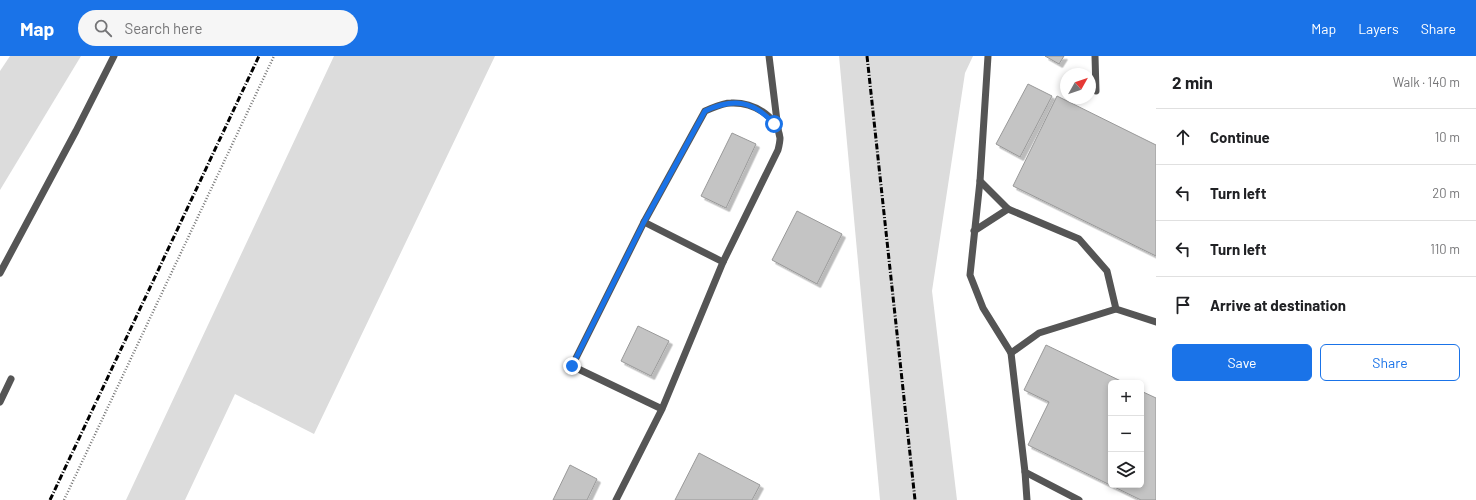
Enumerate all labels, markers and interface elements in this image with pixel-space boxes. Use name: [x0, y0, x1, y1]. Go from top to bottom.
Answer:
search box: [78, 10, 358, 46]
text: Map: [20, 17, 54, 40]
icon: search: [92, 17, 114, 39]
text: Search here: [124, 19, 202, 37]
text: Map: [1311, 20, 1336, 37]
text: Layers: [1358, 20, 1399, 37]
text: Share: [1421, 20, 1456, 37]
north arrow: [1060, 68, 1096, 104]
text: 2 min: [1172, 72, 1213, 92]
text: Walk · 140 m: [1393, 74, 1460, 90]
route start: [765, 115, 783, 133]
icon: ahead: [1172, 126, 1194, 148]
text: Continue: [1210, 128, 1270, 146]
text: 10 m: [1435, 129, 1460, 145]
icon: left: [1172, 182, 1194, 204]
text: Turn left: [1210, 184, 1266, 202]
text: 20 m: [1432, 185, 1460, 201]
icon: left: [1172, 238, 1194, 260]
text: Turn left: [1210, 240, 1266, 258]
text: 110 m: [1430, 241, 1460, 257]
icon: arrive: [1172, 294, 1194, 316]
text: Arrive at destination: [1210, 296, 1346, 314]
button: Save: [1172, 344, 1312, 381]
button: Share: [1320, 344, 1460, 381]
route end: [563, 357, 581, 375]
map controls: [1108, 380, 1144, 488]
button: +: [1108, 380, 1144, 416]
button: −: [1108, 416, 1144, 452]
button: layers: [1108, 452, 1144, 488]

